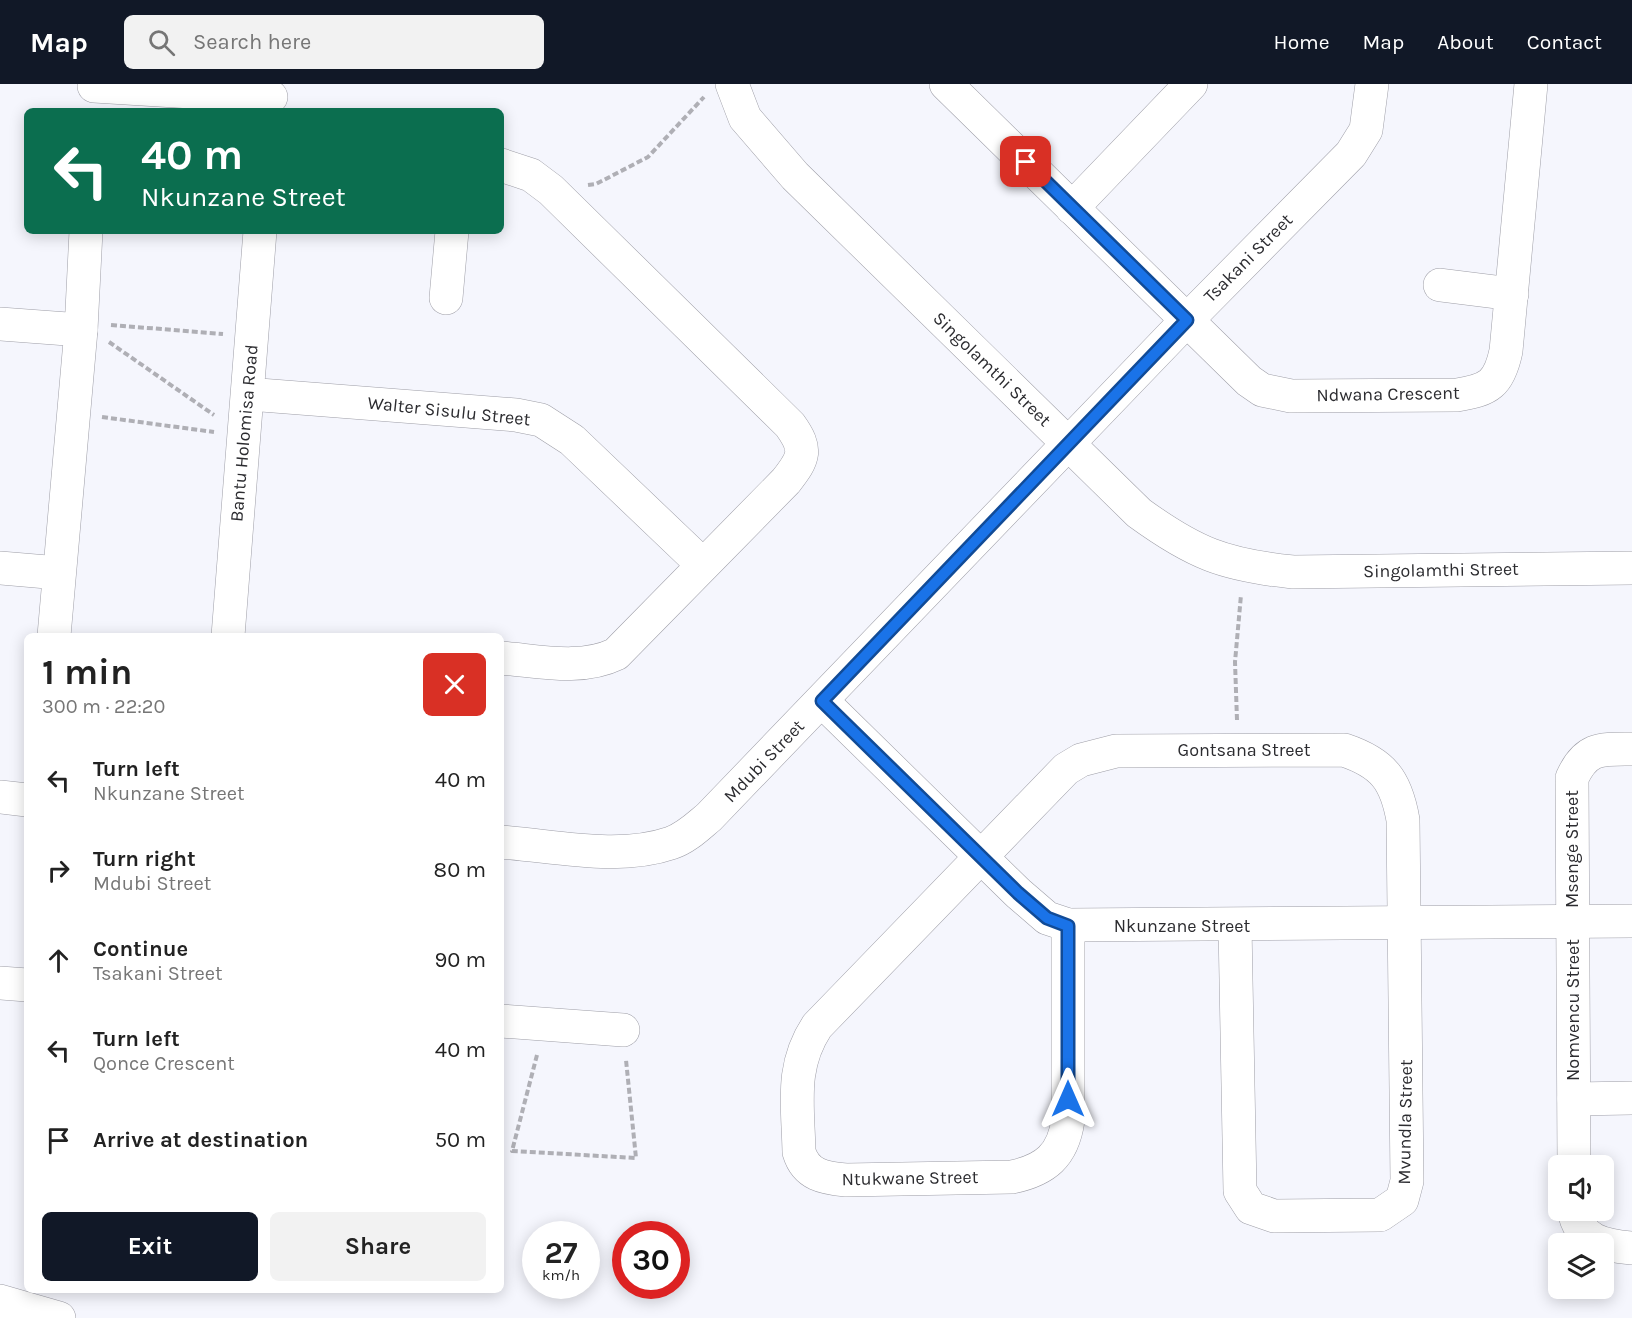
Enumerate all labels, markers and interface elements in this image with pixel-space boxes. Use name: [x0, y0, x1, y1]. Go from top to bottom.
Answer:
search box: [124, 15, 544, 69]
text: Map: [30, 26, 88, 59]
icon: search: [145, 26, 178, 59]
text: Search here: [193, 29, 311, 55]
text: Home: [1274, 30, 1330, 54]
text: Map: [1363, 30, 1404, 54]
text: About: [1437, 30, 1494, 54]
text: Contact: [1527, 30, 1602, 54]
text: 40 m: [141, 130, 243, 180]
icon: left: [42, 132, 120, 210]
pin: [1000, 136, 1051, 187]
icon: arrive: [1009, 145, 1042, 178]
text: Nkunzane Street: [141, 181, 346, 213]
street label: Tsakani Street: [1199, 209, 1297, 307]
street label: Singolamthi Street: [928, 307, 1056, 431]
street label: Bantu Holomisa Road: [225, 343, 263, 523]
street label: Ndwana Crescent: [1316, 382, 1460, 406]
street label: Walter Sisulu Street: [367, 392, 532, 431]
street label: Singolamthi Street: [1363, 558, 1519, 582]
text: 1 min: [42, 651, 132, 693]
button: close: [423, 653, 486, 716]
text: 300 m · 22:20: [42, 695, 165, 718]
street label: Mdubi Street: [719, 715, 809, 807]
street label: Gontsana Street: [1178, 739, 1311, 761]
text: Turn left: [93, 756, 180, 782]
icon: left: [42, 764, 75, 797]
text: 40 m: [435, 767, 486, 793]
text: Nkunzane Street: [93, 782, 245, 805]
street label: Msenge Street: [1561, 790, 1583, 908]
text: Turn right: [93, 846, 196, 872]
icon: right: [42, 854, 75, 887]
text: 80 m: [434, 857, 486, 883]
text: Mdubi Street: [93, 872, 211, 895]
street label: Nkunzane Street: [1114, 915, 1250, 937]
text: Continue: [93, 936, 188, 962]
street label: Nomvencu Street: [1562, 939, 1584, 1081]
icon: ahead: [42, 944, 75, 977]
text: 90 m: [434, 947, 486, 973]
text: Tsakani Street: [93, 962, 223, 985]
text: Turn left: [93, 1026, 180, 1052]
icon: left: [42, 1034, 75, 1067]
text: 40 m: [435, 1037, 486, 1063]
text: Qonce Crescent: [93, 1052, 235, 1075]
street label: Mvundla Street: [1393, 1059, 1417, 1185]
position arrow: [1036, 1067, 1100, 1131]
icon: arrive: [42, 1124, 75, 1157]
text: Arrive at destination: [93, 1127, 308, 1153]
text: 50 m: [435, 1127, 486, 1153]
map controls: [1548, 1155, 1614, 1299]
button: sound: [1548, 1155, 1614, 1221]
street label: Ntukwane Street: [841, 1166, 979, 1190]
button: Exit: [42, 1212, 258, 1281]
button: Share: [270, 1212, 486, 1281]
speed limit sign: 30: [612, 1221, 690, 1299]
button: layers: [1548, 1233, 1614, 1299]
text: 27: [544, 1235, 578, 1271]
text: km/h: [542, 1266, 580, 1284]

